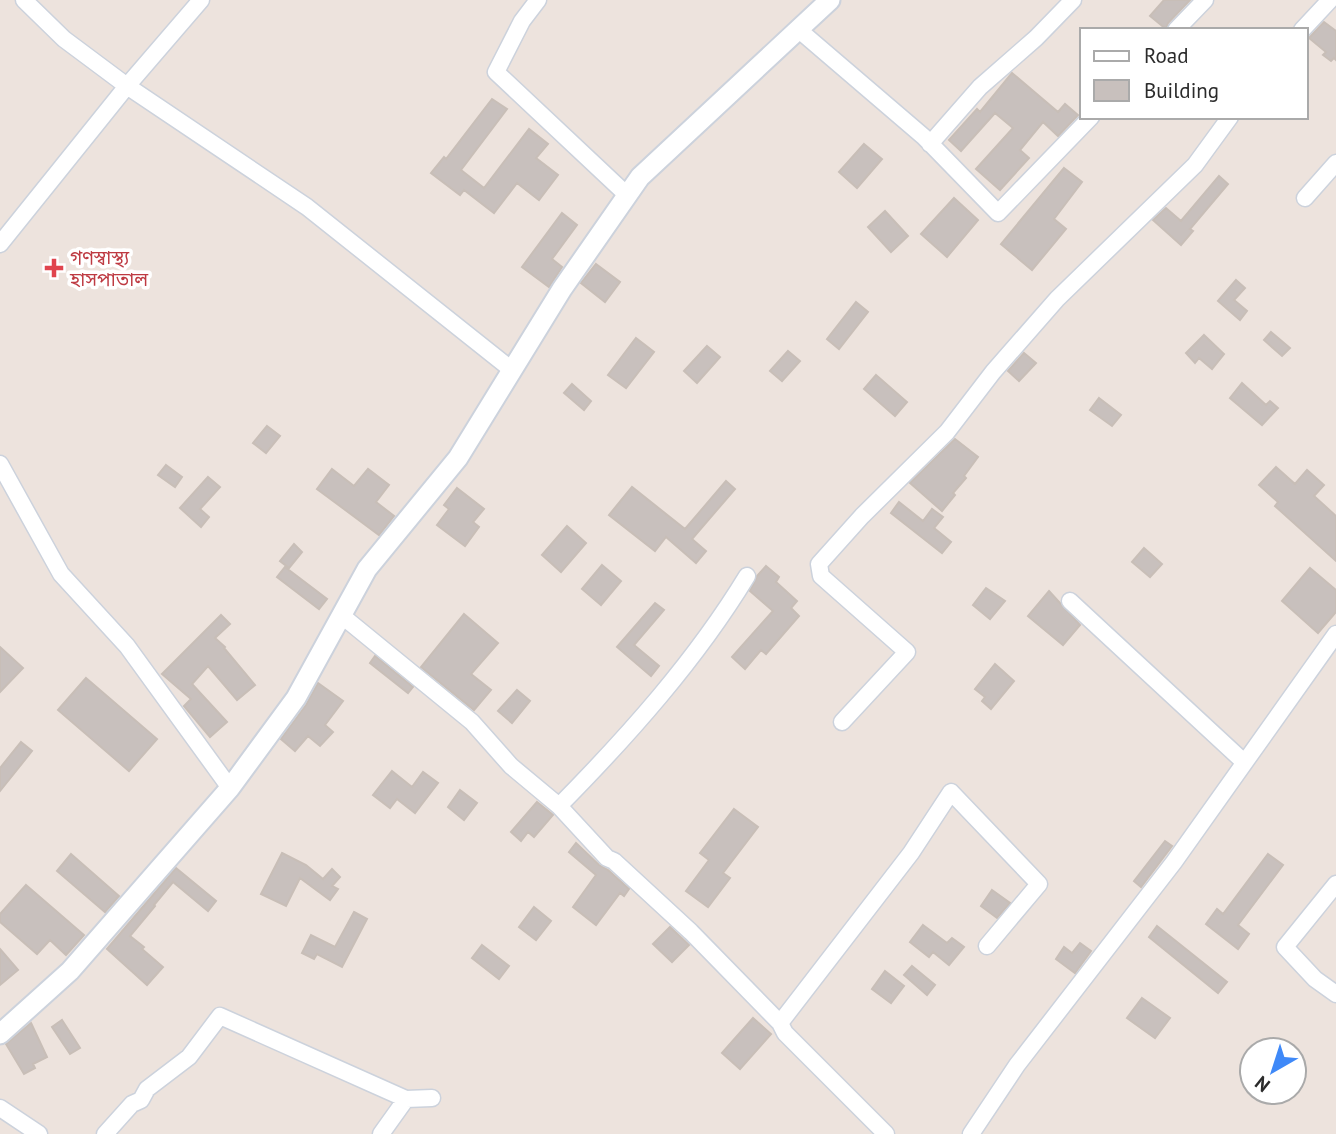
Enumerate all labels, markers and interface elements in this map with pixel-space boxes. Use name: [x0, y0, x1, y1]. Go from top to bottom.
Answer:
legend: [1080, 28, 1308, 119]
text: Road: [1144, 42, 1188, 69]
text: Building: [1144, 77, 1219, 104]
place label: গণস্বাস্থ্য হাসপাতাল: [69, 245, 149, 291]
marker: গণস্বাস্থ্য হাসপাতাল: [44, 258, 64, 278]
north arrow: [1238, 1036, 1308, 1106]
text: N: [1250, 1071, 1275, 1097]

